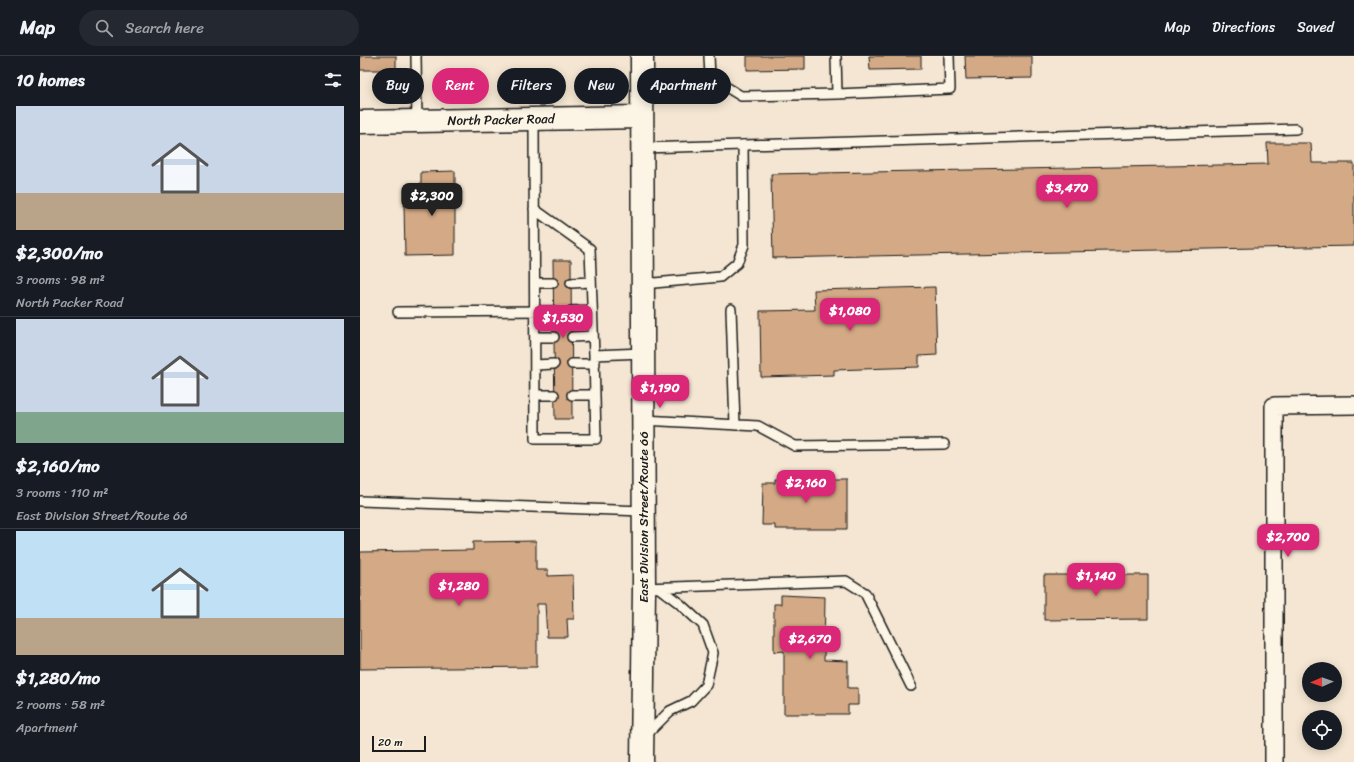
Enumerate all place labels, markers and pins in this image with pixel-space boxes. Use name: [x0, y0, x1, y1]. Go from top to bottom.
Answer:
pin: $3,470: [1034, 175, 1100, 209]
pin: $2,300: [399, 183, 465, 217]
pin: $1,080: [817, 298, 883, 332]
pin: $1,530: [530, 305, 596, 339]
pin: $1,190: [627, 375, 693, 409]
pin: $2,160: [773, 470, 839, 504]
pin: $2,700: [1255, 524, 1321, 558]
pin: $1,140: [1063, 563, 1129, 597]
pin: $1,280: [426, 573, 492, 607]
pin: $2,670: [777, 626, 843, 660]

